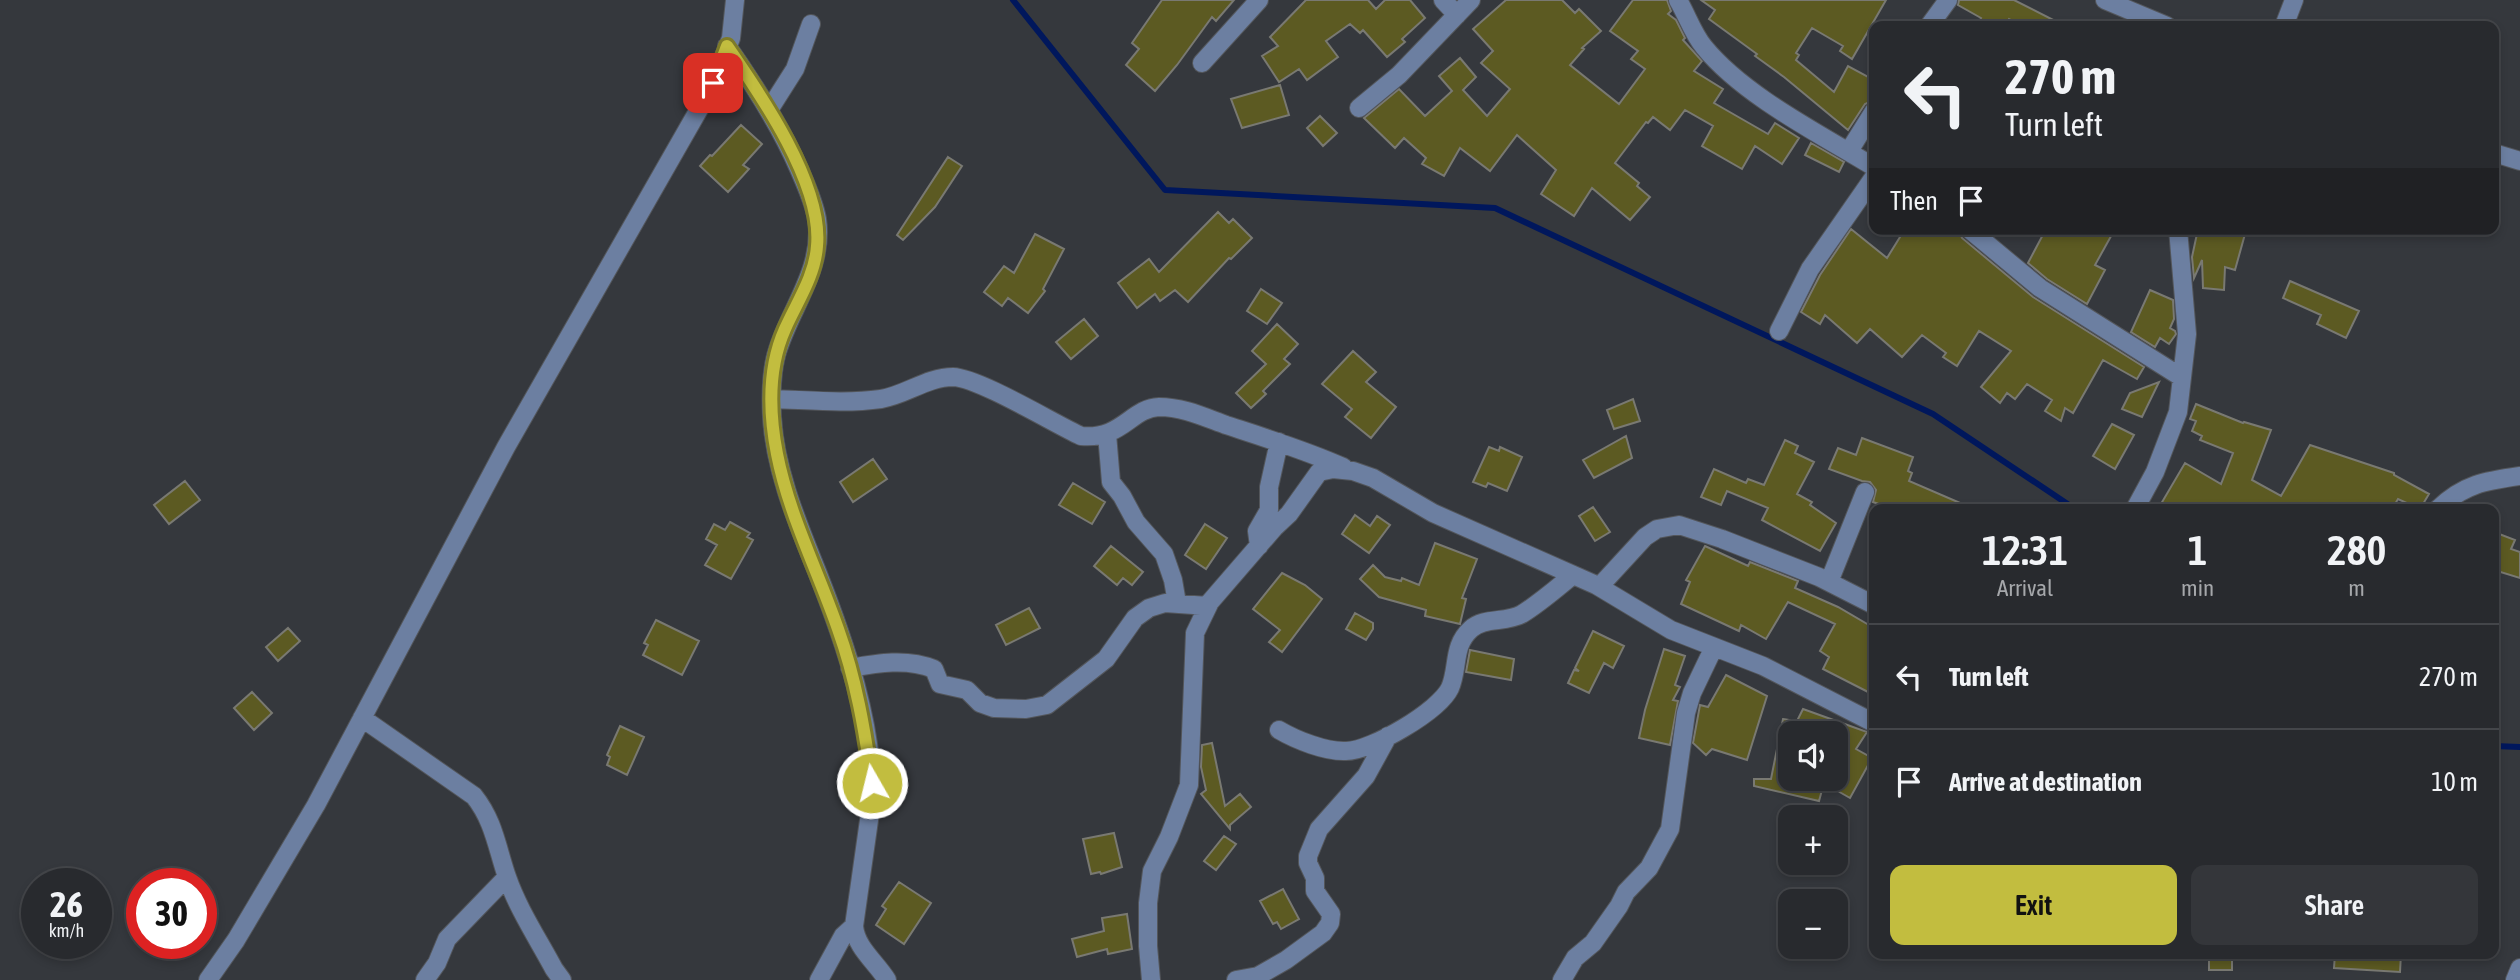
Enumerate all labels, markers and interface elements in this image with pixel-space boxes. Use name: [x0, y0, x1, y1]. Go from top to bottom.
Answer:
text: 270 m: [2005, 48, 2116, 104]
icon: left: [1890, 49, 1981, 140]
pin: [683, 53, 743, 113]
icon: arrive: [694, 64, 732, 102]
text: Turn left: [2005, 106, 2103, 143]
icon: arrive: [1952, 182, 1990, 220]
text: Then: [1890, 186, 1938, 216]
text: 12:31: [1982, 526, 2068, 574]
text: 1: [2188, 526, 2207, 574]
text: 280: [2327, 526, 2386, 574]
text: Arrival: [1997, 575, 2053, 601]
text: min: [2181, 575, 2214, 601]
text: m: [2348, 575, 2365, 601]
icon: left: [1890, 658, 1928, 696]
text: Turn left: [1949, 662, 2029, 692]
text: 270 m: [2419, 662, 2478, 692]
map controls: [1778, 721, 1848, 959]
button: sound: [1778, 721, 1848, 791]
position arrow: [835, 746, 909, 820]
icon: arrive: [1890, 763, 1928, 801]
text: Arrive at destination: [1949, 767, 2142, 797]
text: 10 m: [2431, 767, 2478, 797]
button: +: [1778, 805, 1848, 875]
button: Exit: [1890, 865, 2177, 945]
button: Share: [2191, 865, 2478, 945]
speed limit sign: 30: [126, 868, 217, 959]
text: 26: [50, 884, 83, 924]
button: −: [1778, 889, 1848, 959]
text: km/h: [49, 920, 84, 941]

